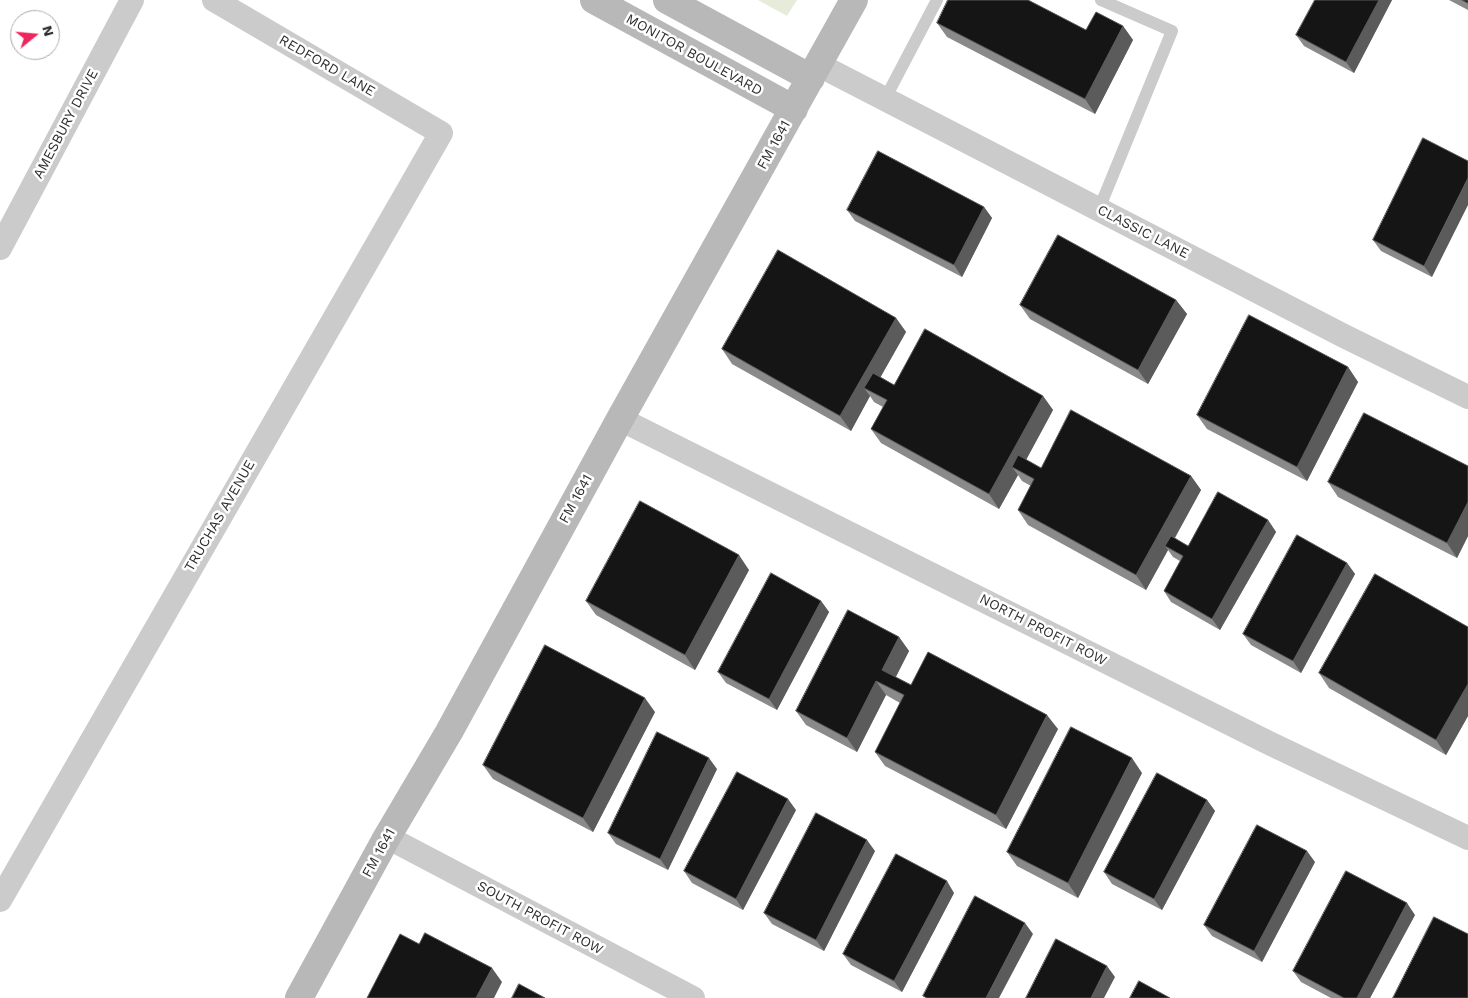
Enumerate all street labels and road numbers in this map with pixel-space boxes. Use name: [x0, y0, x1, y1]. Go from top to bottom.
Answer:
street label: MONITOR BOULEVARD: [623, 11, 765, 99]
street label: REDFORD LANE: [276, 32, 378, 100]
street label: AMESBURY DRIVE: [30, 66, 102, 182]
street label: FM 1641: [754, 118, 794, 172]
street label: CLASSIC LANE: [1094, 202, 1192, 262]
street label: TRUCHAS AVENUE: [181, 457, 259, 575]
street label: FM 1641: [556, 472, 596, 526]
street label: NORTH PROFIT ROW: [977, 591, 1109, 669]
street label: FM 1641: [359, 826, 399, 880]
street label: SOUTH PROFIT ROW: [474, 878, 606, 958]

